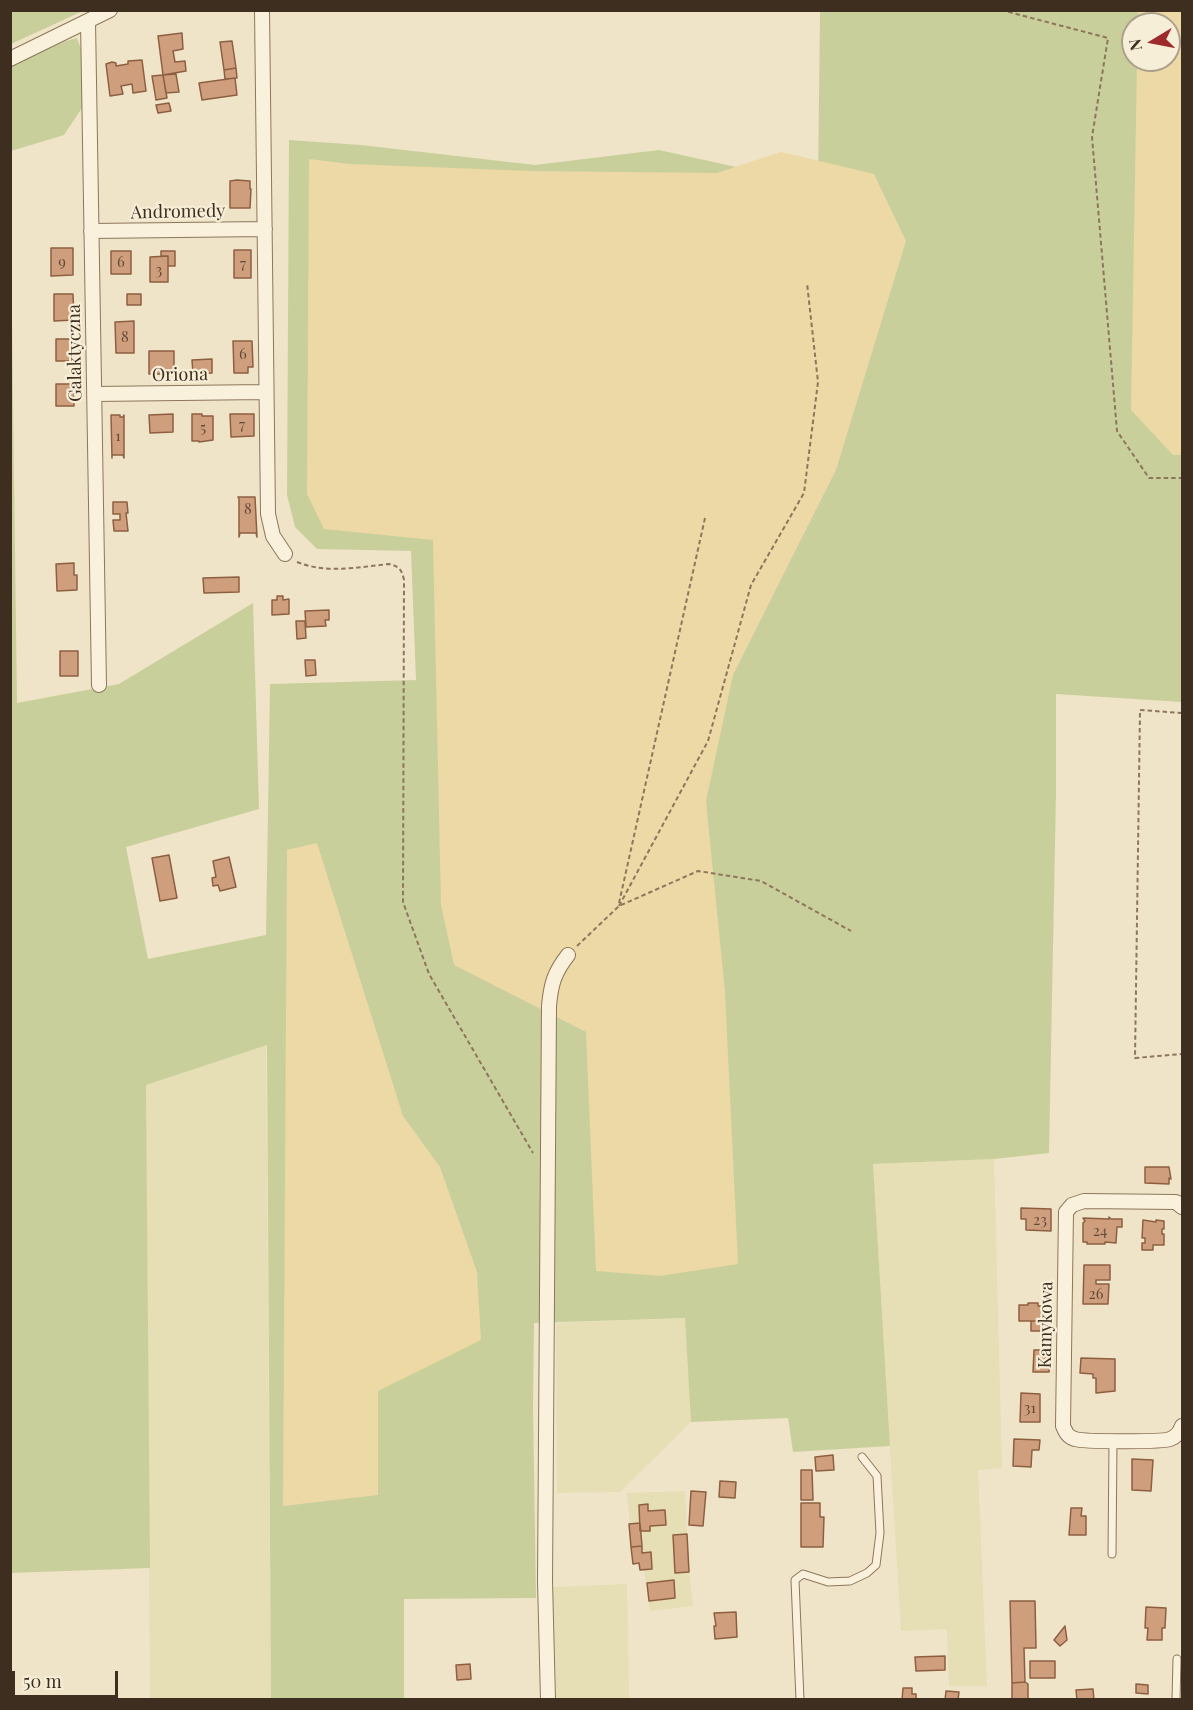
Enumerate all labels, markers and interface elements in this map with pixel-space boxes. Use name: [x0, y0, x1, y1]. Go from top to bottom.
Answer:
north arrow: [1121, 12, 1181, 72]
text: N: [1123, 37, 1146, 52]
street label: Andromedy: [130, 200, 226, 224]
house number: 9: [58, 253, 66, 271]
house number: 6: [117, 253, 125, 271]
house number: 7: [240, 255, 246, 273]
house number: 3: [156, 261, 162, 279]
street label: Galaktyczna: [63, 304, 87, 402]
house number: 8: [121, 328, 129, 346]
house number: 6: [239, 345, 247, 363]
street label: Oriona: [152, 364, 208, 386]
house number: 7: [239, 416, 245, 434]
house number: 5: [200, 419, 206, 437]
house number: 1: [115, 427, 121, 445]
house number: 8: [244, 500, 252, 518]
house number: 23: [1033, 1211, 1047, 1229]
house number: 24: [1093, 1222, 1107, 1240]
street label: Kamykowa: [1034, 1281, 1058, 1369]
house number: 26: [1089, 1285, 1103, 1303]
house number: 31: [1024, 1399, 1036, 1417]
scale bar: [15, 1659, 122, 1697]
text: 50 m: [23, 1669, 62, 1693]

